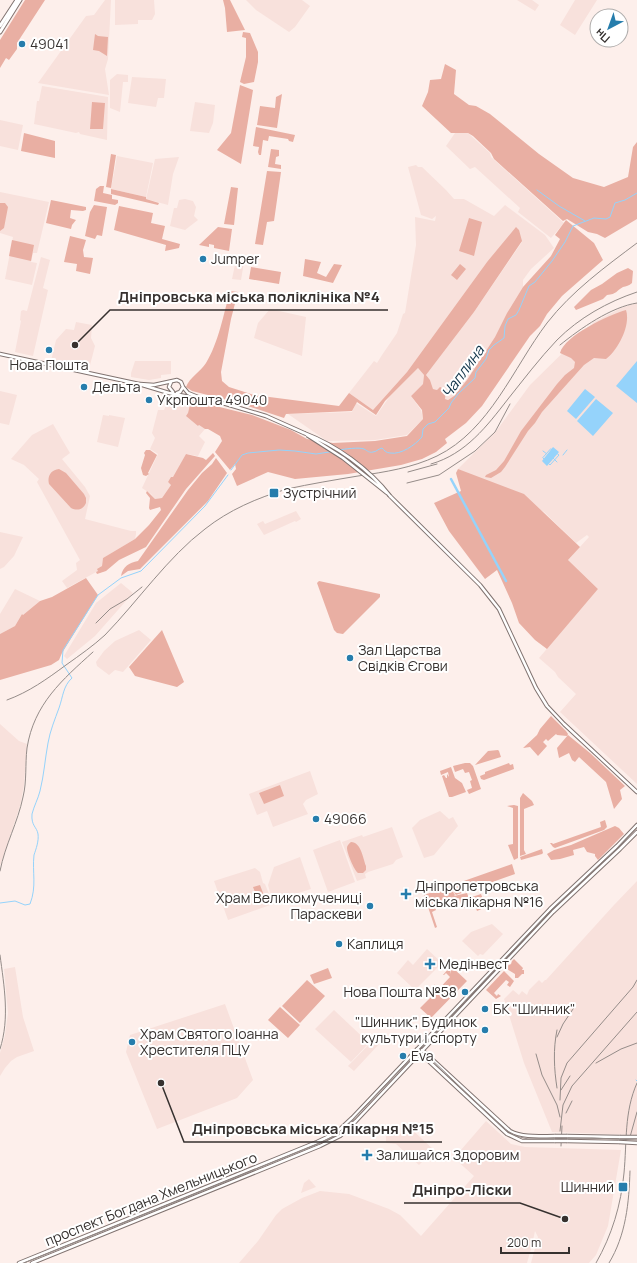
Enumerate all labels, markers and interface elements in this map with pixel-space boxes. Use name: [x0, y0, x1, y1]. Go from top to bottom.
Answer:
north arrow: [589, 8, 629, 48]
text: Пн: [591, 25, 613, 46]
place label: 49041: [30, 34, 69, 53]
marker: 49041: [17, 39, 27, 49]
place label: Jumper: [211, 249, 259, 268]
marker: Jumper: [198, 254, 208, 264]
callout: Дніпровська міська поліклініка №4: [110, 283, 388, 310]
text: Дніпровська міська поліклініка №4: [118, 286, 380, 307]
water label: Чаплина: [436, 340, 489, 403]
marker: Нова Пошта: [44, 345, 54, 355]
place label: Нова Пошта: [9, 355, 89, 374]
place label: Дельта: [92, 377, 141, 396]
marker: Дельта: [79, 382, 89, 392]
place label: Укрпошта 49040: [157, 390, 267, 409]
marker: Укрпошта 49040: [144, 395, 154, 405]
place label: Зустрічний: [283, 483, 357, 502]
marker: Зустрічний: [268, 487, 280, 499]
place label: Зал Царства Свідків Єгови: [358, 640, 448, 675]
marker: Зал Царства Свідків Єгови: [345, 653, 355, 663]
place label: 49066: [324, 809, 367, 828]
marker: 49066: [311, 814, 321, 824]
place label: Дніпропетровська міська лікарня №16: [415, 876, 544, 911]
place label: Храм Великомучениці Параскеви: [216, 888, 362, 923]
marker: Дніпропетровська міська лікарня №16: [400, 888, 412, 900]
marker: Храм Великомучениці Параскеви: [365, 901, 375, 911]
place label: Каплиця: [347, 934, 403, 953]
marker: Каплиця: [334, 939, 344, 949]
place label: Медінвест: [439, 954, 509, 973]
marker: Медінвест: [424, 958, 436, 970]
place label: Нова Пошта №58: [343, 982, 457, 1001]
marker: Нова Пошта №58: [460, 987, 470, 997]
place label: БК "Шинник": [493, 999, 575, 1018]
marker: БК "Шинник": [480, 1004, 490, 1014]
place label: "Шинник", Будинок культури і спорту: [355, 1012, 478, 1047]
place label: Храм Святого Іоанна Хрестителя ПЦУ: [140, 1024, 279, 1059]
marker: "Шинник", Будинок культури і спорту: [480, 1025, 490, 1035]
marker: Храм Святого Іоанна Хрестителя ПЦУ: [127, 1037, 137, 1047]
place label: Eva: [411, 1046, 433, 1065]
marker: Eva: [398, 1051, 408, 1061]
callout: Дніпровська міська лікарня №15: [184, 1115, 442, 1142]
text: Дніпровська міська лікарня №15: [192, 1118, 434, 1139]
place label: Залишайся Здоровим: [376, 1145, 519, 1164]
street label: проспект Богдана Хмельницького: [42, 1147, 260, 1250]
marker: Залишайся Здоровим: [361, 1149, 373, 1161]
callout: Дніпро-Ліски: [404, 1176, 520, 1203]
place label: Шинний: [561, 1177, 614, 1196]
text: Дніпро-Ліски: [412, 1179, 512, 1200]
marker: Шинний: [617, 1181, 629, 1193]
scale bar: [501, 1229, 569, 1255]
text: 200 m: [507, 1234, 541, 1251]

